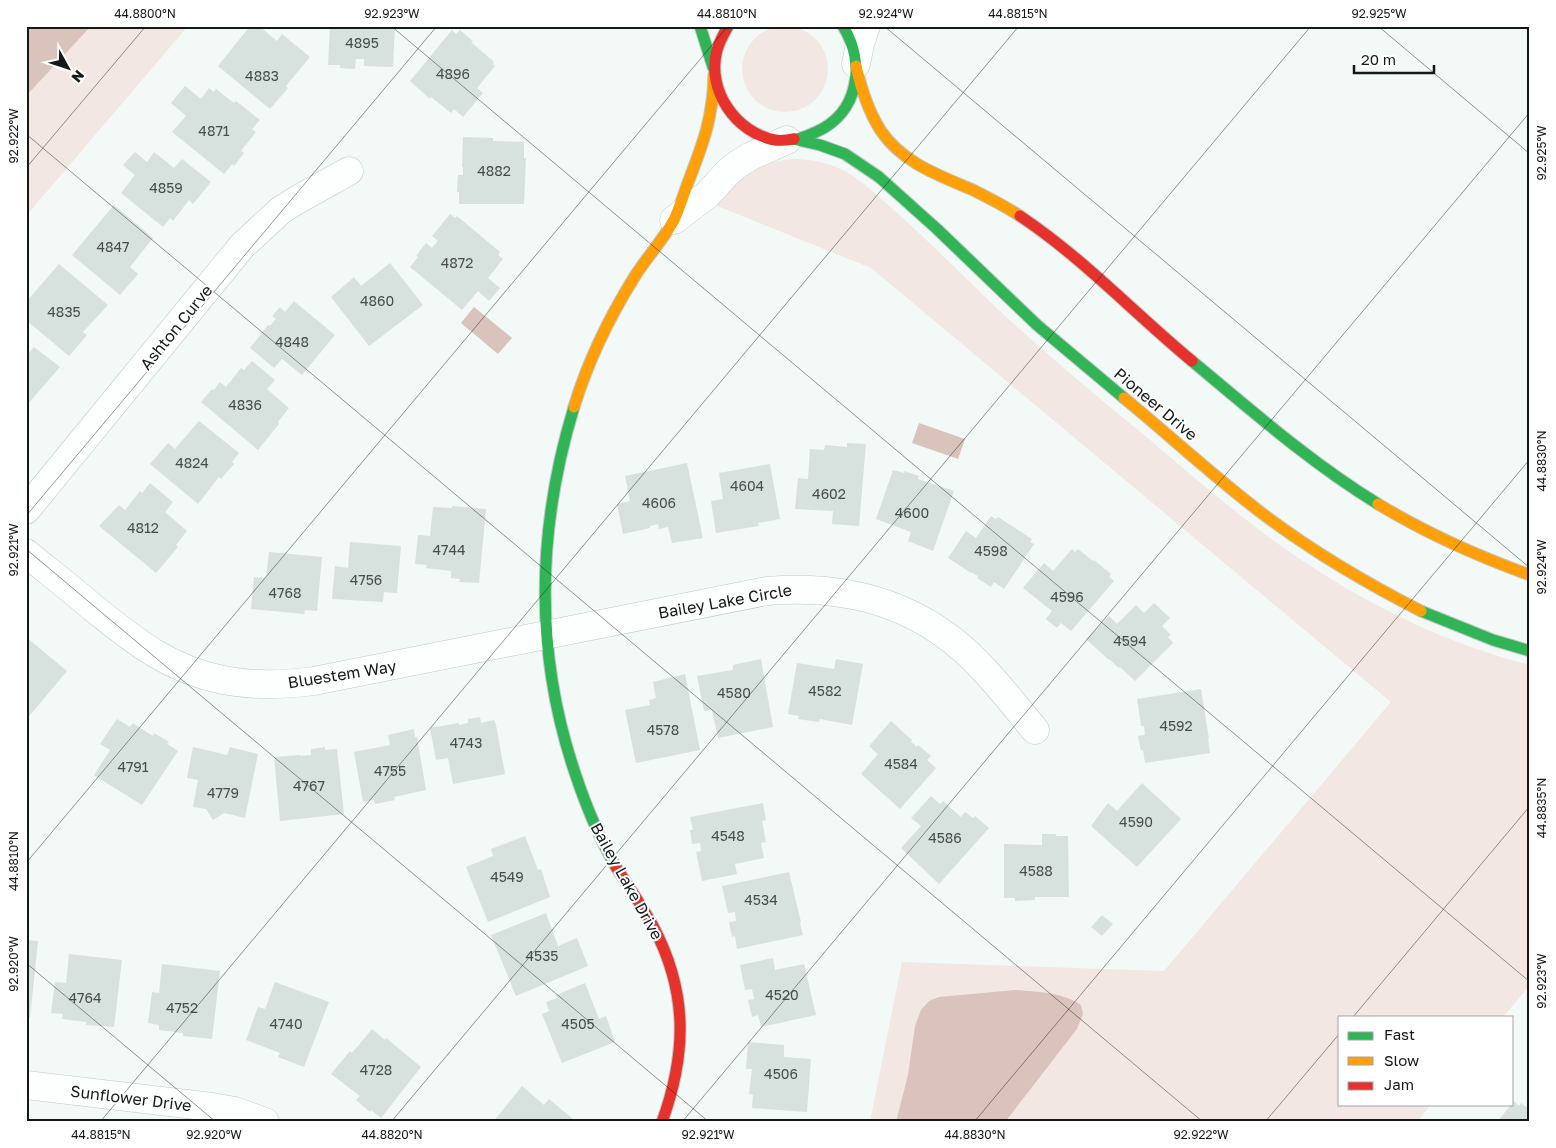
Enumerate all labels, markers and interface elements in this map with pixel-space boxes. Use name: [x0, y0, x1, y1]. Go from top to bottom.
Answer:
text: 44.8800°N: [114, 6, 176, 21]
text: 92.923°W: [364, 6, 420, 21]
text: 44.8810°N: [697, 6, 757, 21]
text: 92.924°W: [859, 6, 914, 21]
text: 44.8815°N: [988, 6, 1048, 21]
text: 92.925°W: [1351, 6, 1407, 21]
house number: 4895: [345, 34, 379, 51]
north arrow: [42, 42, 92, 92]
scale bar: [1354, 42, 1434, 74]
text: 20 m: [1361, 50, 1396, 68]
house number: 4896: [436, 65, 470, 82]
text: N: [68, 67, 88, 86]
house number: 4883: [245, 67, 279, 84]
text: 92.922°W: [6, 108, 21, 164]
house number: 4871: [198, 122, 230, 139]
text: 92.925°W: [1534, 125, 1549, 181]
house number: 4882: [477, 162, 511, 179]
house number: 4859: [149, 179, 183, 196]
house number: 4847: [96, 238, 130, 255]
house number: 4872: [441, 254, 473, 271]
street label: Ashton Curve: [136, 280, 216, 374]
house number: 4860: [360, 292, 394, 309]
house number: 4835: [47, 303, 81, 320]
house number: 4848: [275, 333, 309, 350]
street label: Pioneer Drive: [1110, 363, 1202, 445]
house number: 4836: [228, 396, 262, 413]
text: 44.8830°N: [1534, 430, 1549, 492]
house number: 4824: [175, 454, 209, 471]
house number: 4604: [730, 477, 764, 494]
house number: 4602: [812, 485, 846, 502]
house number: 4606: [642, 494, 676, 511]
house number: 4600: [895, 504, 929, 521]
house number: 4812: [127, 519, 159, 536]
text: 92.921°W: [6, 523, 21, 577]
text: 92.924°W: [1534, 539, 1549, 594]
house number: 4744: [432, 541, 466, 558]
house number: 4598: [974, 542, 1008, 559]
house number: 4756: [350, 571, 382, 588]
street label: Bailey Lake Circle: [657, 579, 793, 623]
house number: 4768: [269, 584, 301, 601]
house number: 4596: [1050, 588, 1084, 605]
house number: 4594: [1113, 632, 1147, 649]
street label: Bluestem Way: [286, 656, 398, 692]
house number: 4582: [808, 682, 842, 699]
house number: 4580: [717, 684, 751, 701]
house number: 4592: [1159, 717, 1193, 734]
house number: 4578: [647, 721, 679, 738]
house number: 4743: [450, 734, 482, 751]
house number: 4584: [884, 755, 918, 772]
house number: 4791: [117, 758, 149, 775]
house number: 4755: [374, 762, 406, 779]
house number: 4767: [293, 777, 325, 794]
text: 44.8835°N: [1534, 778, 1549, 838]
house number: 4779: [207, 784, 239, 801]
house number: 4590: [1119, 813, 1153, 830]
street label: Bailey Lake Drive: [587, 819, 667, 943]
house number: 4548: [711, 827, 745, 844]
house number: 4586: [928, 829, 962, 846]
text: 44.8810°N: [6, 831, 21, 891]
house number: 4588: [1019, 862, 1053, 879]
house number: 4549: [490, 868, 524, 885]
house number: 4534: [744, 891, 778, 908]
text: 92.920°W: [6, 936, 21, 992]
house number: 4535: [526, 947, 558, 964]
text: 92.923°W: [1534, 953, 1549, 1009]
house number: 4520: [765, 986, 799, 1003]
house number: 4764: [69, 989, 101, 1006]
house number: 4752: [166, 999, 198, 1016]
house number: 4740: [269, 1015, 303, 1032]
house number: 4505: [561, 1015, 595, 1032]
legend: [1338, 1016, 1514, 1106]
text: Fast: [1384, 1025, 1415, 1043]
text: Slow: [1384, 1051, 1419, 1069]
house number: 4728: [360, 1061, 392, 1078]
house number: 4506: [764, 1065, 798, 1082]
text: Jam: [1384, 1075, 1414, 1093]
street label: Sunflower Drive: [69, 1081, 193, 1115]
text: 44.8815°N: [71, 1127, 131, 1142]
text: 92.920°W: [186, 1127, 242, 1142]
text: 44.8820°N: [361, 1127, 423, 1142]
text: 92.921°W: [681, 1127, 735, 1142]
text: 44.8830°N: [944, 1127, 1006, 1142]
text: 92.922°W: [1173, 1127, 1229, 1142]

